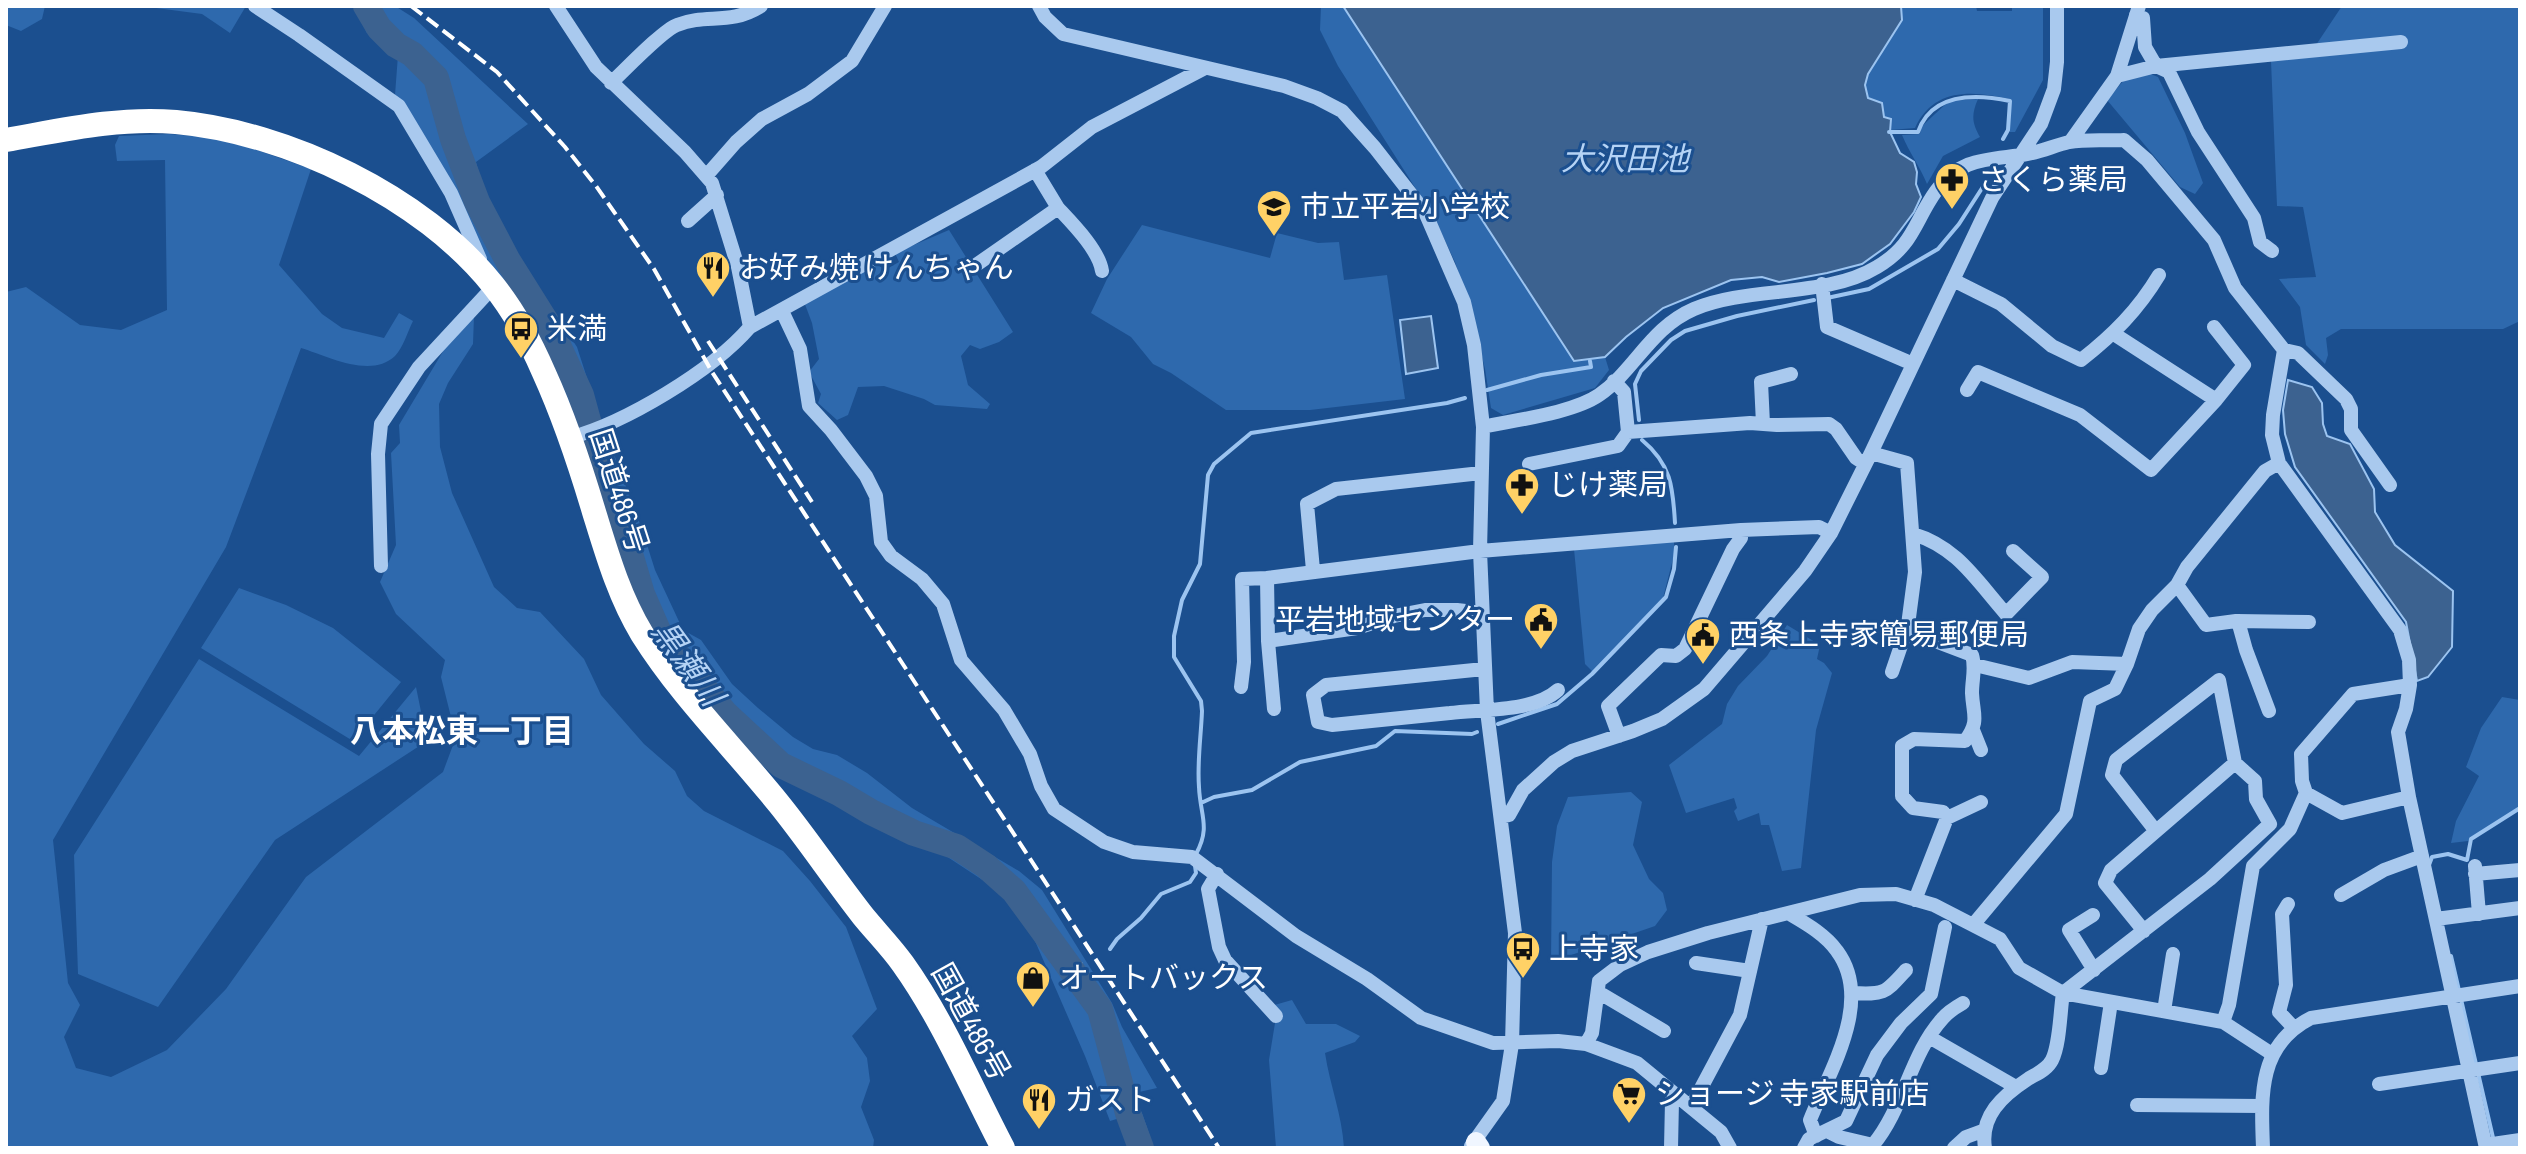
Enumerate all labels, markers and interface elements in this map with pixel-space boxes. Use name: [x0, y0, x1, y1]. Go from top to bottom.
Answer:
water label: 大沢田池: [1561, 141, 1692, 180]
pharmacy icon: さくら薬局: [1933, 161, 1971, 211]
place label: さくら薬局: [1978, 163, 2128, 199]
school or university icon: 市立平岩小学校: [1255, 188, 1293, 238]
place label: 市立平岩小学校: [1300, 190, 1510, 226]
restaurant icon: お好み焼 けんちゃん: [694, 249, 732, 299]
place label: お好み焼 けんちゃん: [739, 251, 1014, 287]
bus stop icon: 米満: [502, 310, 540, 360]
place label: 米満: [547, 312, 607, 348]
street label: 国道486号: [581, 424, 655, 558]
pharmacy icon: じけ薬局: [1503, 466, 1541, 516]
place label: じけ薬局: [1548, 468, 1668, 504]
public building icon: 平岩地域センター: [1522, 601, 1560, 651]
place label: 平岩地域センター: [1275, 603, 1515, 639]
water label: 黒瀬川: [643, 614, 733, 717]
public building icon: 西条上寺家簡易郵便局: [1684, 616, 1722, 666]
place label: 西条上寺家簡易郵便局: [1729, 618, 2029, 654]
district label: 八本松東一丁目: [350, 713, 574, 752]
bus stop icon: 上寺家: [1504, 930, 1542, 980]
place label: 上寺家: [1549, 932, 1639, 968]
street label: 国道486号: [923, 957, 1017, 1088]
shop icon: オートバックス: [1014, 959, 1052, 1009]
place label: オートバックス: [1059, 961, 1268, 997]
supermarket icon: ショージ 寺家駅前店: [1610, 1075, 1648, 1125]
place label: ショージ 寺家駅前店: [1655, 1077, 1929, 1113]
restaurant icon: ガスト: [1020, 1081, 1058, 1131]
place label: ガスト: [1065, 1083, 1155, 1119]

